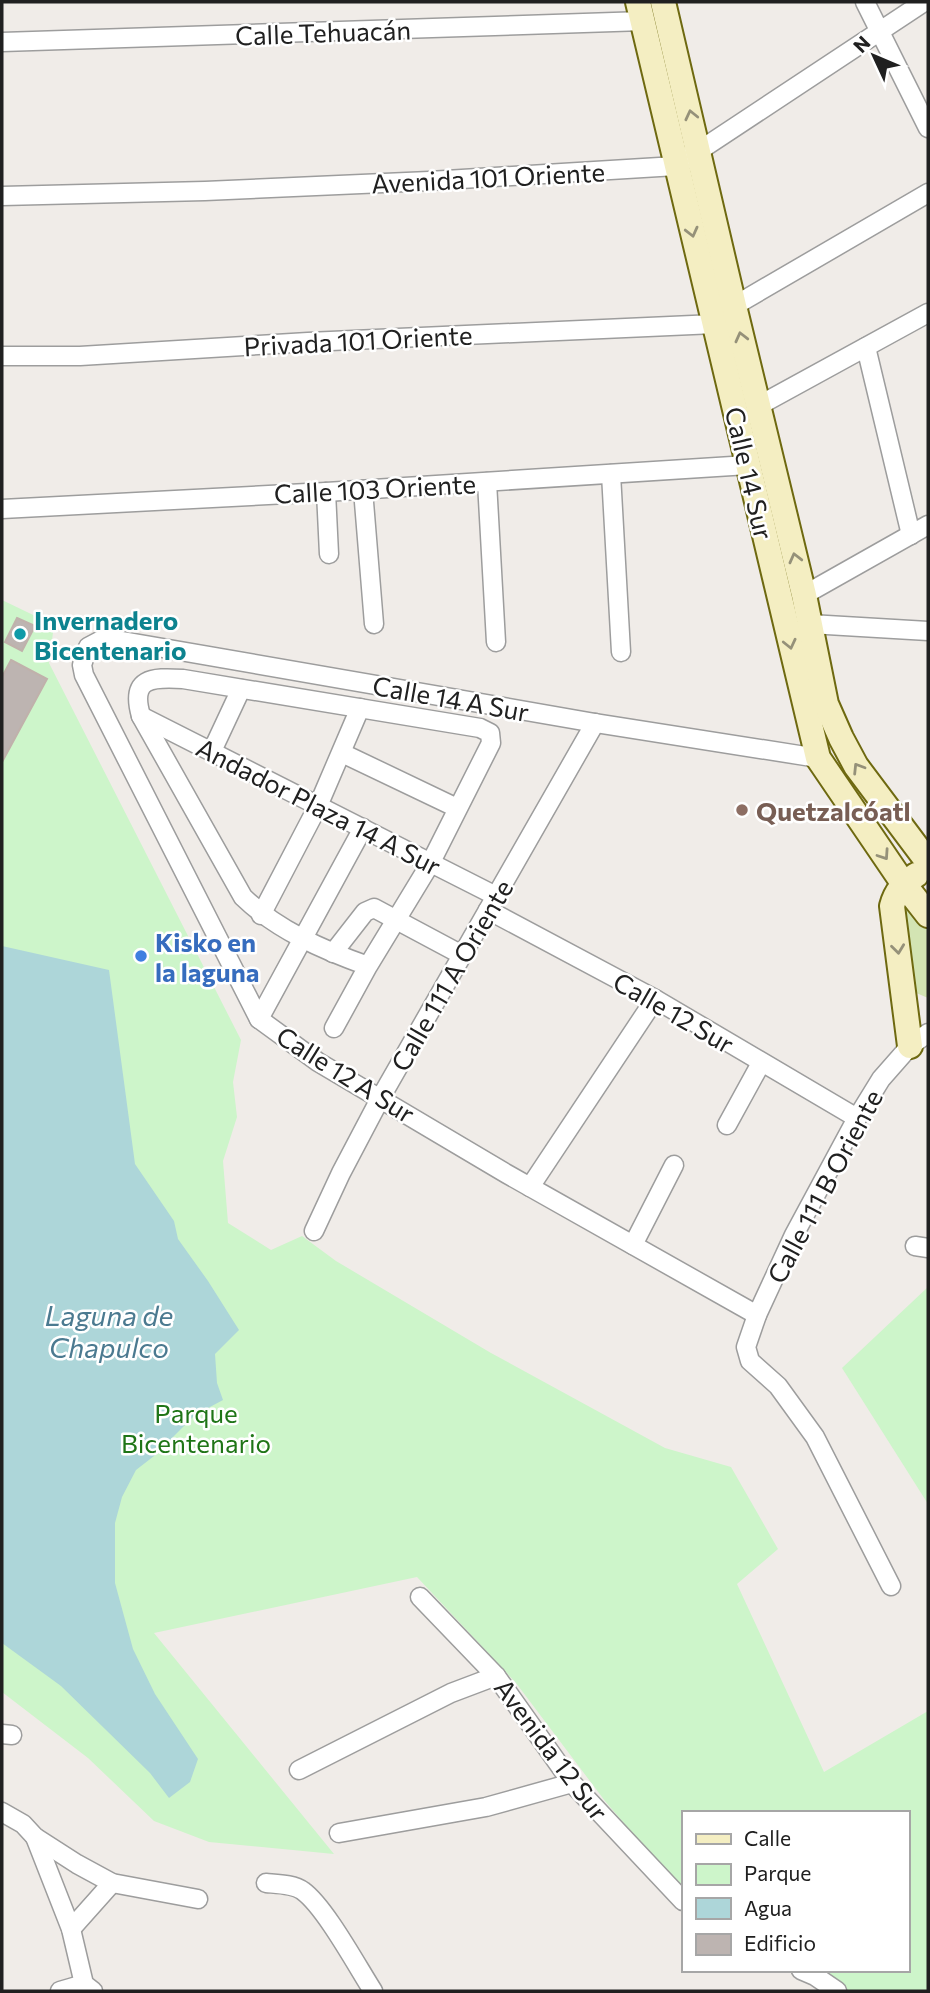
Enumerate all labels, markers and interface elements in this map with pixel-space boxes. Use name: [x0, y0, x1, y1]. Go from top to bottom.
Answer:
street label: Calle Tehuacán: [235, 13, 411, 51]
north arrow: [839, 21, 909, 91]
text: N: [848, 31, 875, 57]
one-way arrow: [685, 109, 699, 121]
street label: Avenida 101 Oriente: [370, 155, 606, 199]
one-way arrow: [684, 226, 698, 238]
street label: Privada 101 Oriente: [243, 319, 473, 361]
one-way arrow: [735, 331, 749, 343]
street label: Calle 14 Sur: [720, 404, 780, 542]
street label: Calle 103 Oriente: [273, 467, 477, 509]
one-way arrow: [789, 552, 803, 564]
place label: Invernadero Bicentenario: [34, 604, 187, 665]
marker: Invernadero Bicentenario: [12, 626, 28, 642]
one-way arrow: [782, 638, 796, 650]
street label: Calle 14 A Sur: [370, 669, 532, 727]
street label: Andador Plaza 14 A Sur: [192, 731, 446, 881]
one-way arrow: [854, 763, 867, 776]
place label: Quetzalcóatl: [756, 795, 911, 826]
marker: Quetzalcóatl: [734, 802, 750, 818]
one-way arrow: [876, 847, 888, 860]
street label: Calle 111 A Oriente: [384, 874, 518, 1076]
place label: Kisko en la laguna: [155, 926, 259, 987]
one-way arrow: [890, 943, 905, 954]
marker: Kisko en la laguna: [133, 948, 149, 964]
street label: Calle 12 Sur: [608, 965, 740, 1059]
street label: Calle 12 A Sur: [271, 1019, 421, 1129]
street label: Calle 111 B Oriente: [760, 1084, 888, 1288]
water label: Laguna de Chapulco: [45, 1298, 173, 1364]
park label: Parque Bicentenario: [121, 1397, 271, 1458]
street label: Avenida 12 Sur: [489, 1672, 615, 1826]
legend: [682, 1811, 909, 1972]
text: Calle: [744, 1825, 791, 1850]
text: Parque: [744, 1860, 811, 1885]
text: Agua: [744, 1895, 792, 1920]
text: Edificio: [744, 1930, 816, 1955]

